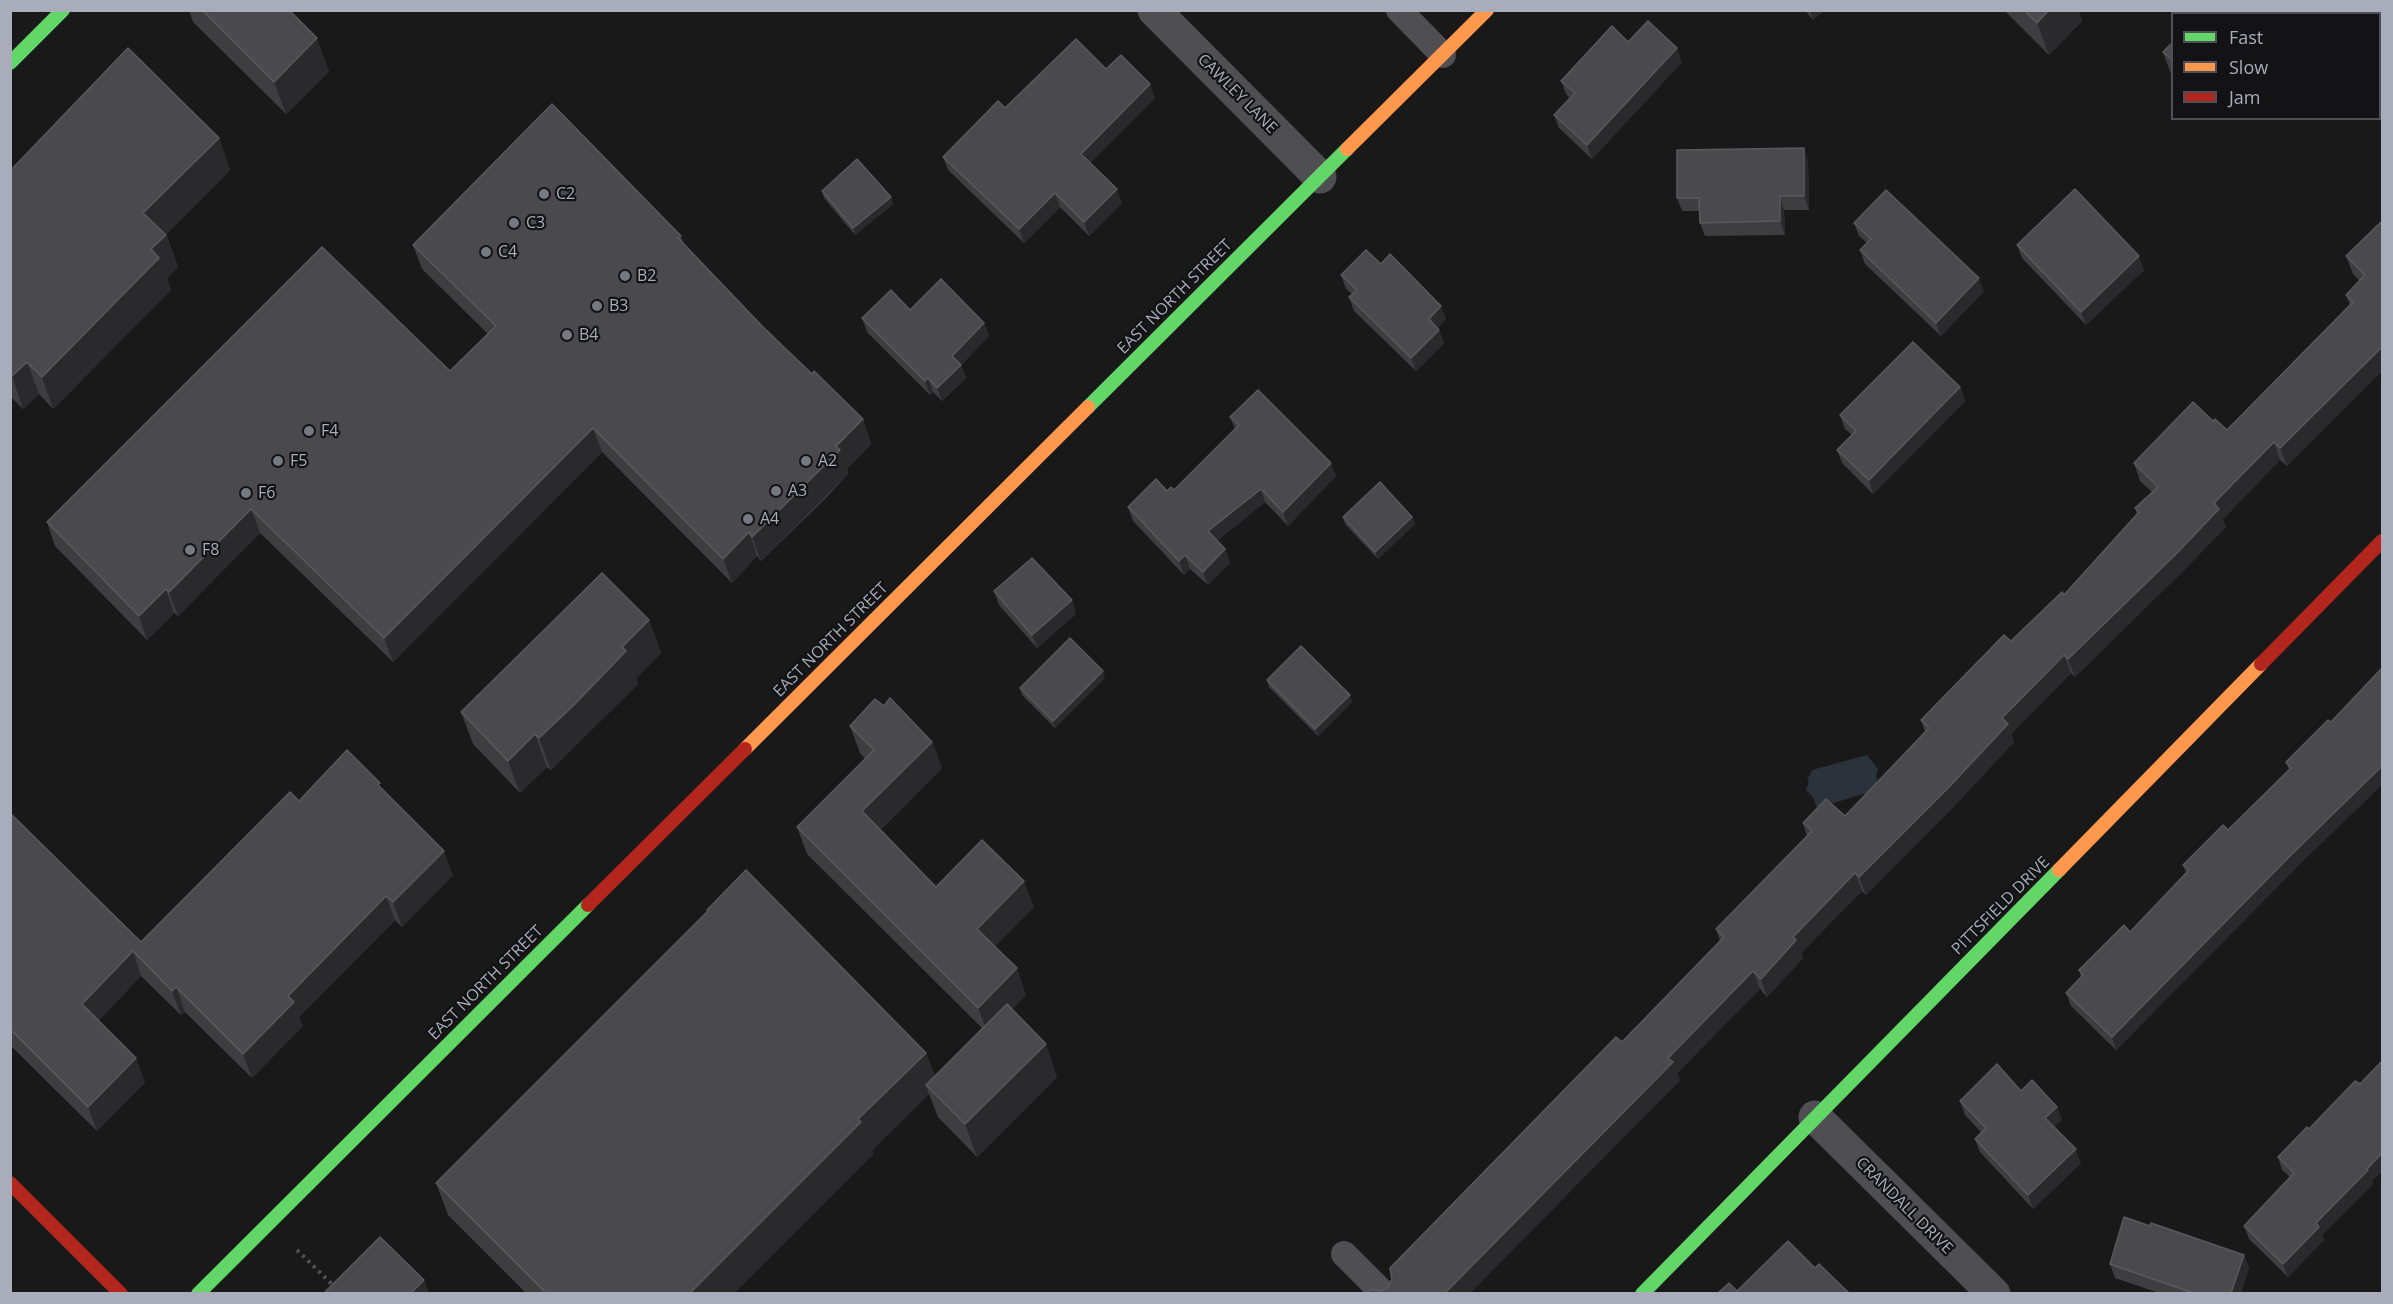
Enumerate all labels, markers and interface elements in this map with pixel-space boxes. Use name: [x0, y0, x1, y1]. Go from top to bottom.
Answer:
legend: [2171, 12, 2381, 120]
text: Fast: [2229, 25, 2263, 49]
street label: CAWLEY LANE: [1193, 50, 1281, 138]
text: Slow: [2229, 55, 2268, 79]
text: Jam: [2229, 85, 2261, 109]
place label: C2: [556, 184, 575, 204]
marker: C2: [537, 187, 551, 201]
place label: C3: [526, 213, 545, 233]
marker: C3: [507, 216, 521, 230]
street label: EAST NORTH STREET: [1114, 236, 1236, 358]
place label: C4: [498, 242, 517, 262]
marker: C4: [479, 245, 493, 259]
place label: B2: [637, 266, 656, 286]
marker: B2: [618, 269, 632, 283]
place label: B3: [609, 296, 628, 316]
marker: B3: [590, 299, 604, 313]
place label: B4: [579, 325, 598, 345]
marker: B4: [560, 328, 574, 342]
place label: F4: [321, 421, 338, 441]
marker: F4: [302, 424, 316, 438]
place label: F5: [290, 451, 307, 471]
place label: A2: [818, 451, 837, 471]
marker: F5: [271, 454, 285, 468]
marker: A2: [799, 454, 813, 468]
place label: A3: [788, 481, 807, 501]
place label: F6: [258, 483, 275, 503]
marker: A3: [769, 484, 783, 498]
marker: F6: [239, 486, 253, 500]
place label: A4: [760, 509, 779, 529]
marker: A4: [741, 512, 755, 526]
place label: F8: [202, 540, 219, 560]
marker: F8: [183, 543, 197, 557]
street label: EAST NORTH STREET: [770, 579, 892, 701]
street label: PITTSFIELD DRIVE: [1948, 853, 2054, 959]
street label: EAST NORTH STREET: [425, 922, 547, 1044]
street label: CRANDALL DRIVE: [1852, 1154, 1956, 1258]

